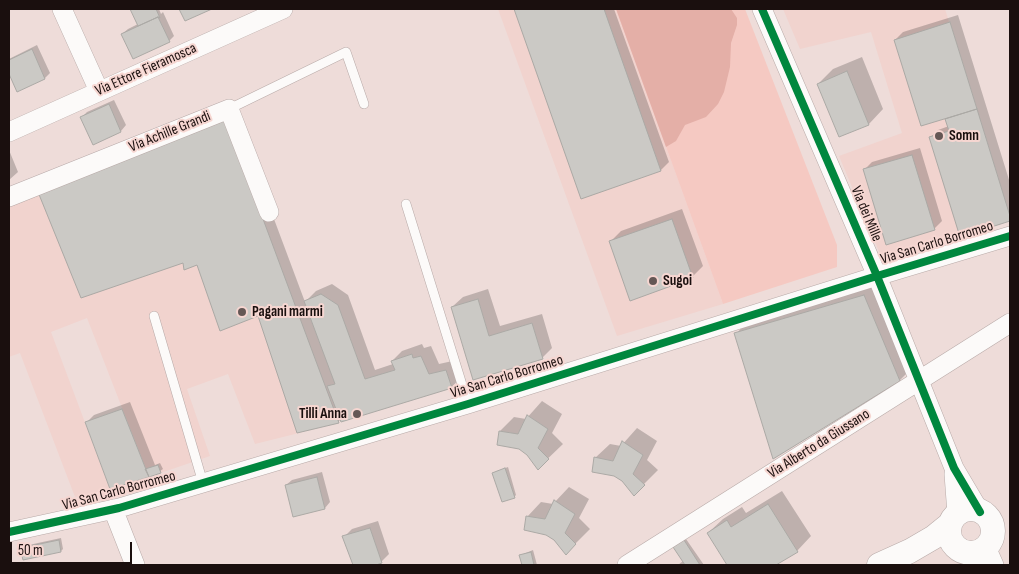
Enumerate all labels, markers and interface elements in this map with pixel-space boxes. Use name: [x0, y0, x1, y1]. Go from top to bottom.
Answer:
street label: Via Ettore Fieramosca: [93, 40, 199, 100]
street label: Via Achille Grandi: [127, 107, 213, 157]
place label: Somn: [949, 127, 979, 145]
marker: Somn: [933, 130, 945, 142]
street label: Via dei Mille: [846, 184, 886, 244]
street label: Via San Carlo Borromeo: [879, 217, 995, 269]
place label: Sugoi: [663, 272, 692, 290]
marker: Sugoi: [647, 275, 659, 287]
place label: Pagani marmi: [252, 303, 323, 321]
marker: Pagani marmi: [236, 306, 248, 318]
street label: Via San Carlo Borromeo: [449, 351, 565, 403]
place label: Tilli Anna: [299, 405, 347, 423]
street label: Via Alberto da Giussano: [765, 405, 873, 483]
marker: Tilli Anna: [351, 408, 363, 420]
street label: Via San Carlo Borromeo: [60, 467, 178, 515]
scale bar: [12, 532, 135, 564]
text: 50 m: [18, 541, 43, 560]

